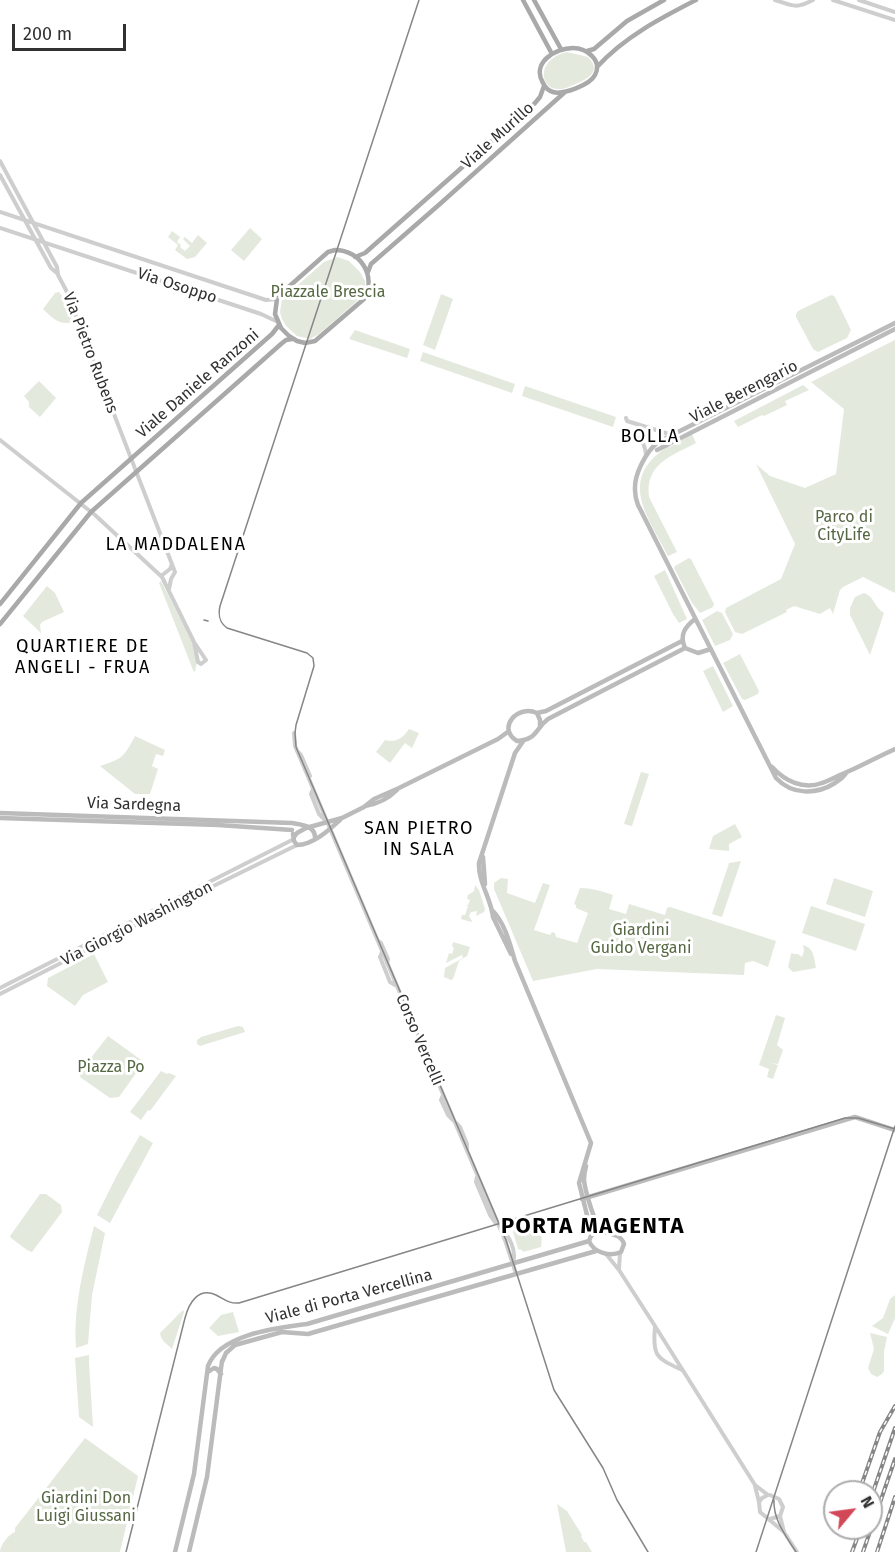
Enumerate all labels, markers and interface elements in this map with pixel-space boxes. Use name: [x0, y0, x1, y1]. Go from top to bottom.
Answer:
scale bar: [15, 12, 129, 50]
text: 200 m: [23, 23, 72, 45]
street label: Viale Murillo: [458, 99, 538, 173]
street label: Via Osoppo: [135, 264, 219, 308]
park label: Piazzale Brescia: [271, 283, 385, 303]
street label: Via Pietro Rubens: [58, 290, 122, 416]
street label: Viale Daniele Ranzoni: [133, 325, 263, 443]
street label: Viale Berengario: [687, 357, 801, 427]
district label: BOLLA: [620, 426, 680, 448]
park label: Parco di CityLife: [815, 508, 873, 546]
district label: LA MADDALENA: [106, 534, 246, 556]
district label: QUARTIERE DE ANGELI - FRUA: [15, 636, 151, 678]
street label: Via Sardegna: [87, 794, 181, 816]
district label: SAN PIETRO IN SALA: [364, 818, 474, 860]
street label: Via Giorgio Washington: [58, 877, 216, 971]
park label: Giardini Guido Vergani: [591, 921, 691, 959]
street label: Corso Vercelli: [391, 991, 447, 1089]
park label: Piazza Po: [77, 1058, 145, 1078]
district label: PORTA MAGENTA: [501, 1214, 685, 1240]
street label: Viale di Porta Vercellina: [264, 1266, 434, 1328]
north arrow: [823, 1480, 883, 1540]
park label: Giardini Don Luigi Giussani: [36, 1489, 136, 1527]
text: N: [857, 1493, 878, 1511]

